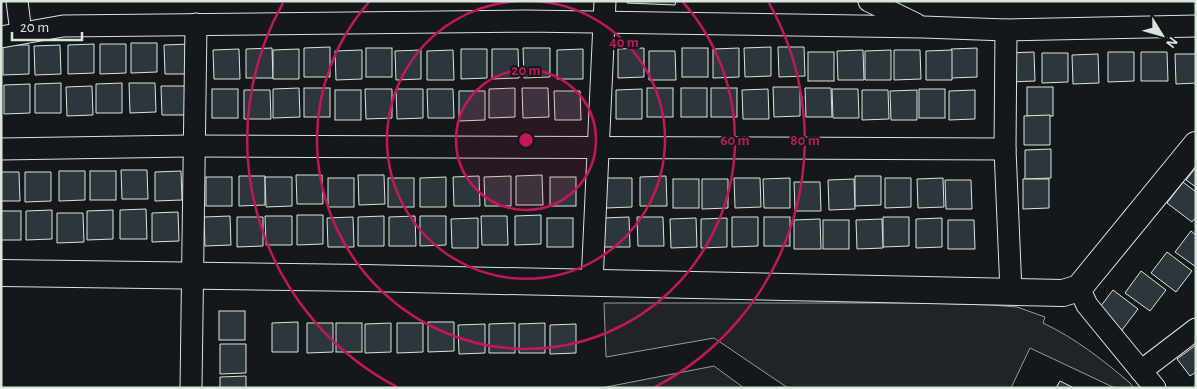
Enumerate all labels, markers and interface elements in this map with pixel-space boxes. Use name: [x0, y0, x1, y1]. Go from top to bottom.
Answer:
scale bar: [12, 10, 82, 42]
north arrow: [1137, 10, 1187, 60]
text: 20 m: [20, 20, 49, 35]
text: N: [1163, 34, 1180, 50]
text: 40 m: [609, 35, 639, 50]
text: 20 m: [511, 63, 541, 78]
centre of rings: [517, 131, 535, 149]
text: 60 m: [720, 133, 750, 148]
text: 80 m: [790, 133, 820, 148]

